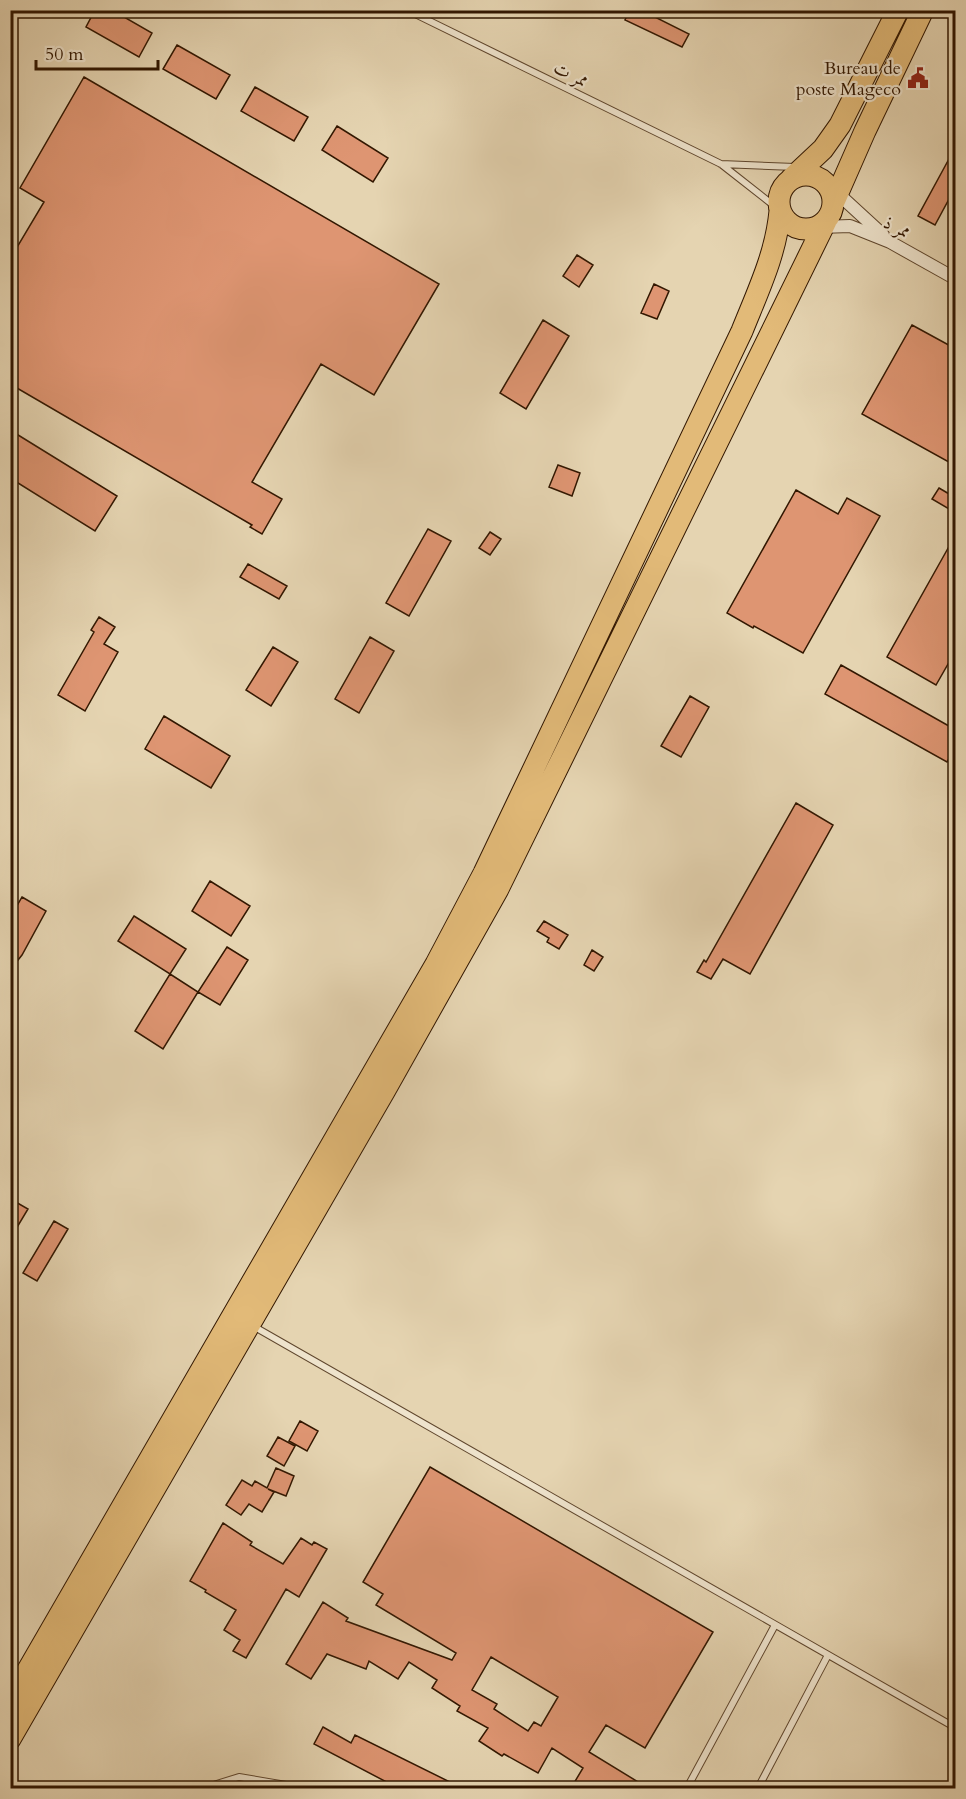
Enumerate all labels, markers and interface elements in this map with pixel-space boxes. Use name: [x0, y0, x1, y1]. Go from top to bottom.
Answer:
scale bar: [36, 33, 158, 71]
text: 50 m: [45, 42, 84, 67]
street label: ممر ت: [549, 55, 592, 94]
place label: Bureau de poste Mageco: [796, 56, 901, 102]
public building icon: Bureau de poste Mageco: [906, 66, 930, 90]
street label: ممر ذ: [879, 210, 915, 245]

